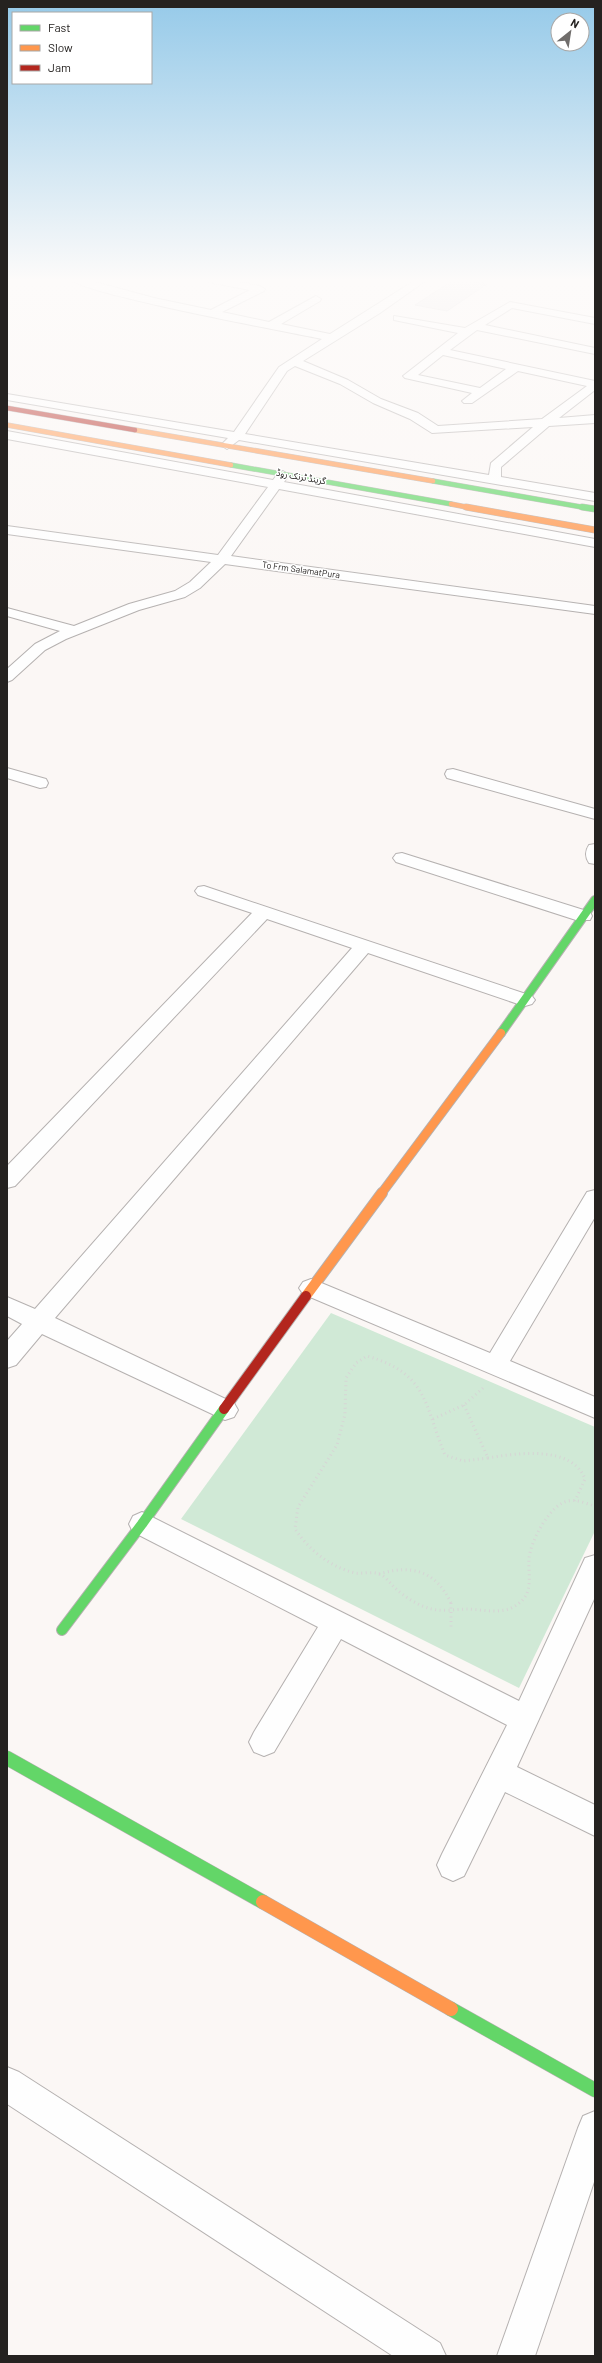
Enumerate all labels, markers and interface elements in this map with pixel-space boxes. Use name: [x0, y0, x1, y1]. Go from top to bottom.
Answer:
legend: [12, 12, 152, 84]
north arrow: [550, 12, 590, 52]
text: N: [569, 15, 582, 30]
text: Fast: [48, 20, 71, 34]
text: Slow: [48, 40, 73, 54]
text: Jam: [48, 60, 71, 74]
street label: گرینڈ ٹرنک روڈ: [275, 467, 327, 487]
street label: To Frm SalamatPura: [261, 559, 341, 580]

